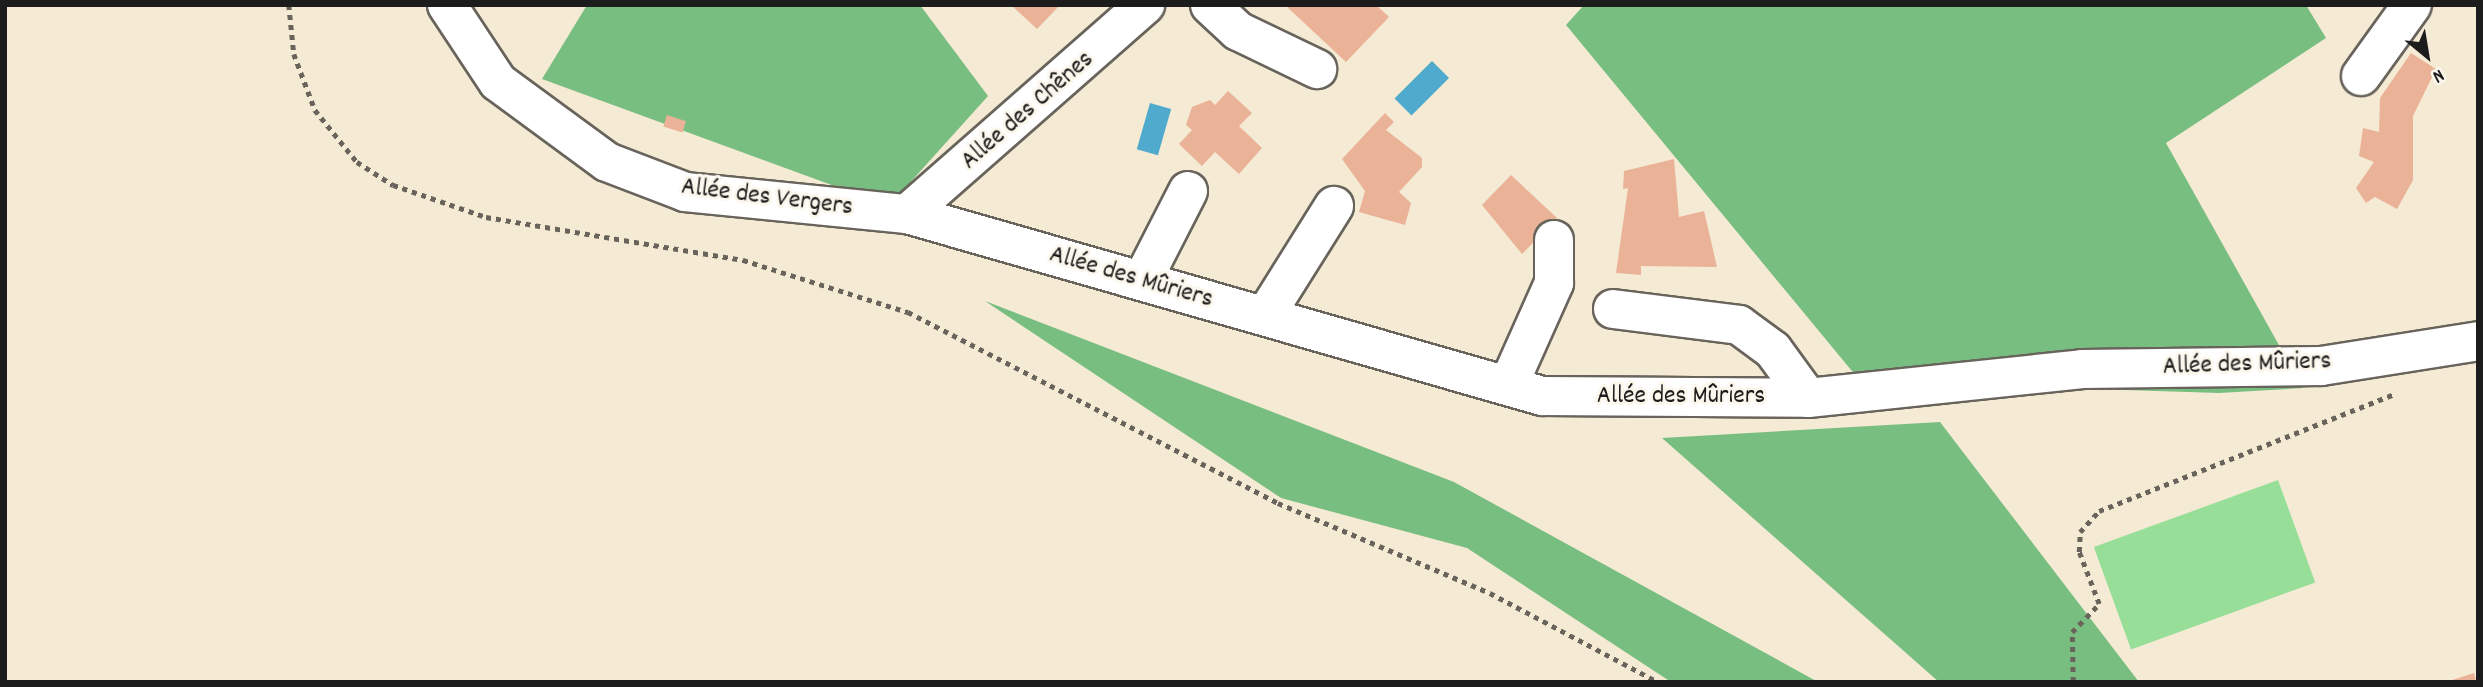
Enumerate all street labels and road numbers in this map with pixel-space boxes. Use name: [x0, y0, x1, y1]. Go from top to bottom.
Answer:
street label: Allée des Chênes: [955, 45, 1101, 177]
street label: Allée des Vergers: [679, 172, 855, 224]
street label: Allée des Mûriers: [1046, 240, 1216, 316]
street label: Allée des Mûriers: [2162, 346, 2332, 384]
street label: Allée des Mûriers: [1597, 381, 1765, 413]

